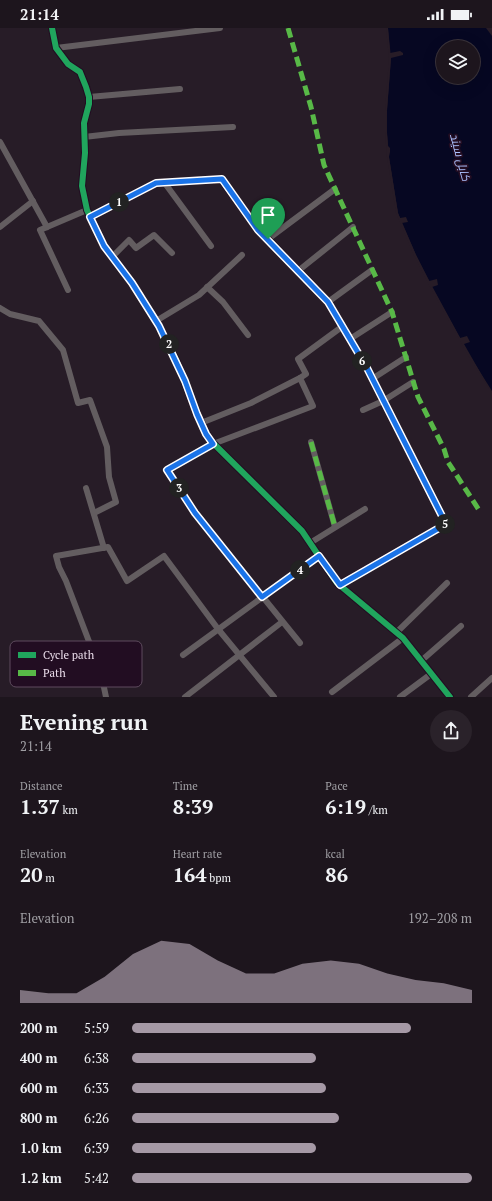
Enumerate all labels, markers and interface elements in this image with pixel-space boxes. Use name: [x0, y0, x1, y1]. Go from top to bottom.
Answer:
text: 21:14: [20, 4, 59, 24]
map controls: [436, 40, 480, 84]
button: layers: [436, 40, 480, 84]
water label: کابل سيند: [447, 131, 474, 183]
pin: 1: [109, 192, 129, 212]
text: 1: [116, 195, 122, 209]
pin: [251, 198, 285, 239]
icon: arrive: [257, 204, 279, 226]
pin: 2: [159, 334, 179, 354]
text: 2: [166, 337, 172, 351]
pin: 6: [352, 351, 372, 371]
text: 6: [359, 354, 365, 368]
pin: 3: [169, 478, 189, 498]
text: 3: [176, 481, 182, 495]
pin: 5: [435, 514, 455, 534]
text: 5: [442, 517, 448, 531]
pin: 4: [290, 560, 310, 580]
text: 4: [297, 563, 303, 577]
legend: [10, 641, 142, 687]
text: Cycle path: [43, 648, 95, 662]
text: Path: [43, 666, 66, 680]
text: Evening run: [20, 707, 148, 736]
button: share: [430, 710, 472, 752]
text: 21:14: [20, 737, 52, 755]
text: Distance: [20, 779, 63, 793]
text: Time: [173, 779, 198, 793]
text: Pace: [325, 779, 348, 793]
text: 1.37: [20, 793, 60, 820]
text: 8:39: [173, 793, 213, 820]
text: 6:19: [325, 793, 366, 820]
text: km: [60, 803, 78, 817]
text: /km: [366, 803, 388, 817]
text: Elevation: [20, 847, 66, 861]
text: Heart rate: [173, 847, 222, 861]
text: kcal: [325, 847, 345, 861]
text: 20: [20, 861, 43, 888]
text: 164: [173, 861, 207, 888]
text: 86: [325, 861, 348, 888]
text: m: [43, 871, 55, 885]
text: bpm: [207, 871, 231, 885]
text: Elevation: [20, 909, 75, 927]
text: 192–208 m: [408, 909, 472, 927]
text: 200 m: [20, 1019, 58, 1037]
text: 5:59: [84, 1019, 109, 1037]
text: 400 m: [20, 1049, 58, 1067]
text: 6:38: [84, 1049, 109, 1067]
text: 600 m: [20, 1079, 58, 1097]
text: 6:33: [84, 1079, 109, 1097]
text: 800 m: [20, 1109, 58, 1127]
text: 6:26: [84, 1109, 109, 1127]
text: 1.0 km: [20, 1139, 62, 1157]
text: 6:39: [84, 1139, 109, 1157]
text: 1.2 km: [20, 1169, 62, 1187]
text: 5:42: [84, 1169, 109, 1187]

